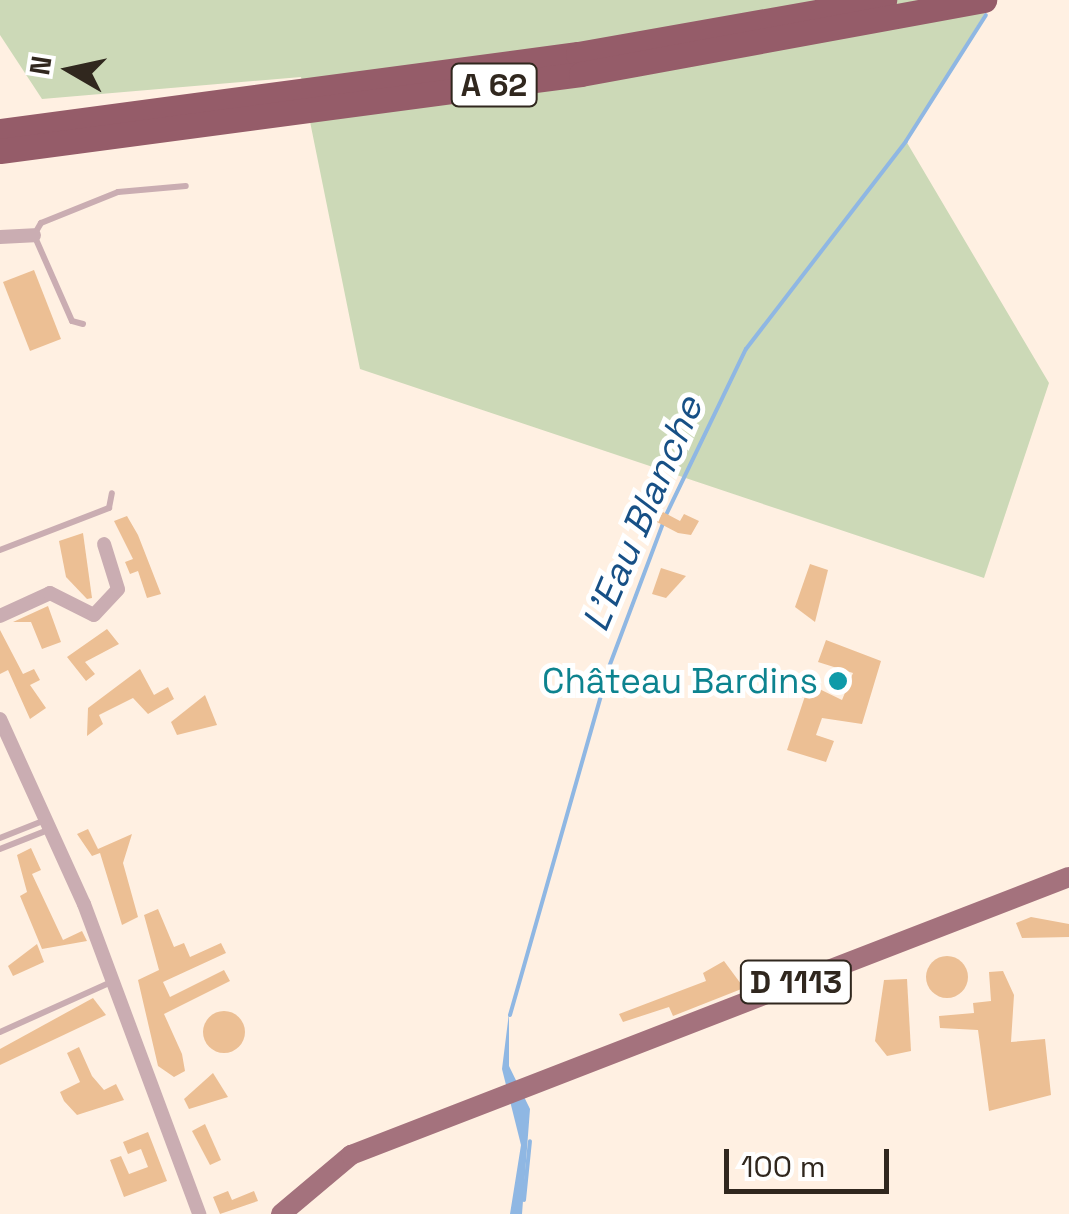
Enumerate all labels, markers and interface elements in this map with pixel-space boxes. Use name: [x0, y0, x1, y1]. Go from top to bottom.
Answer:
north arrow: [20, 20, 120, 120]
text: N: [21, 53, 60, 77]
road number: A 62: [449, 58, 539, 112]
water label: L'Eau Blanche: [573, 390, 713, 638]
place label: Château Bardins: [542, 660, 818, 702]
marker: Château Bardins: [827, 670, 849, 692]
road number: D 1113: [738, 955, 854, 1009]
scale bar: [729, 1129, 894, 1191]
text: 100 m: [741, 1147, 826, 1186]

